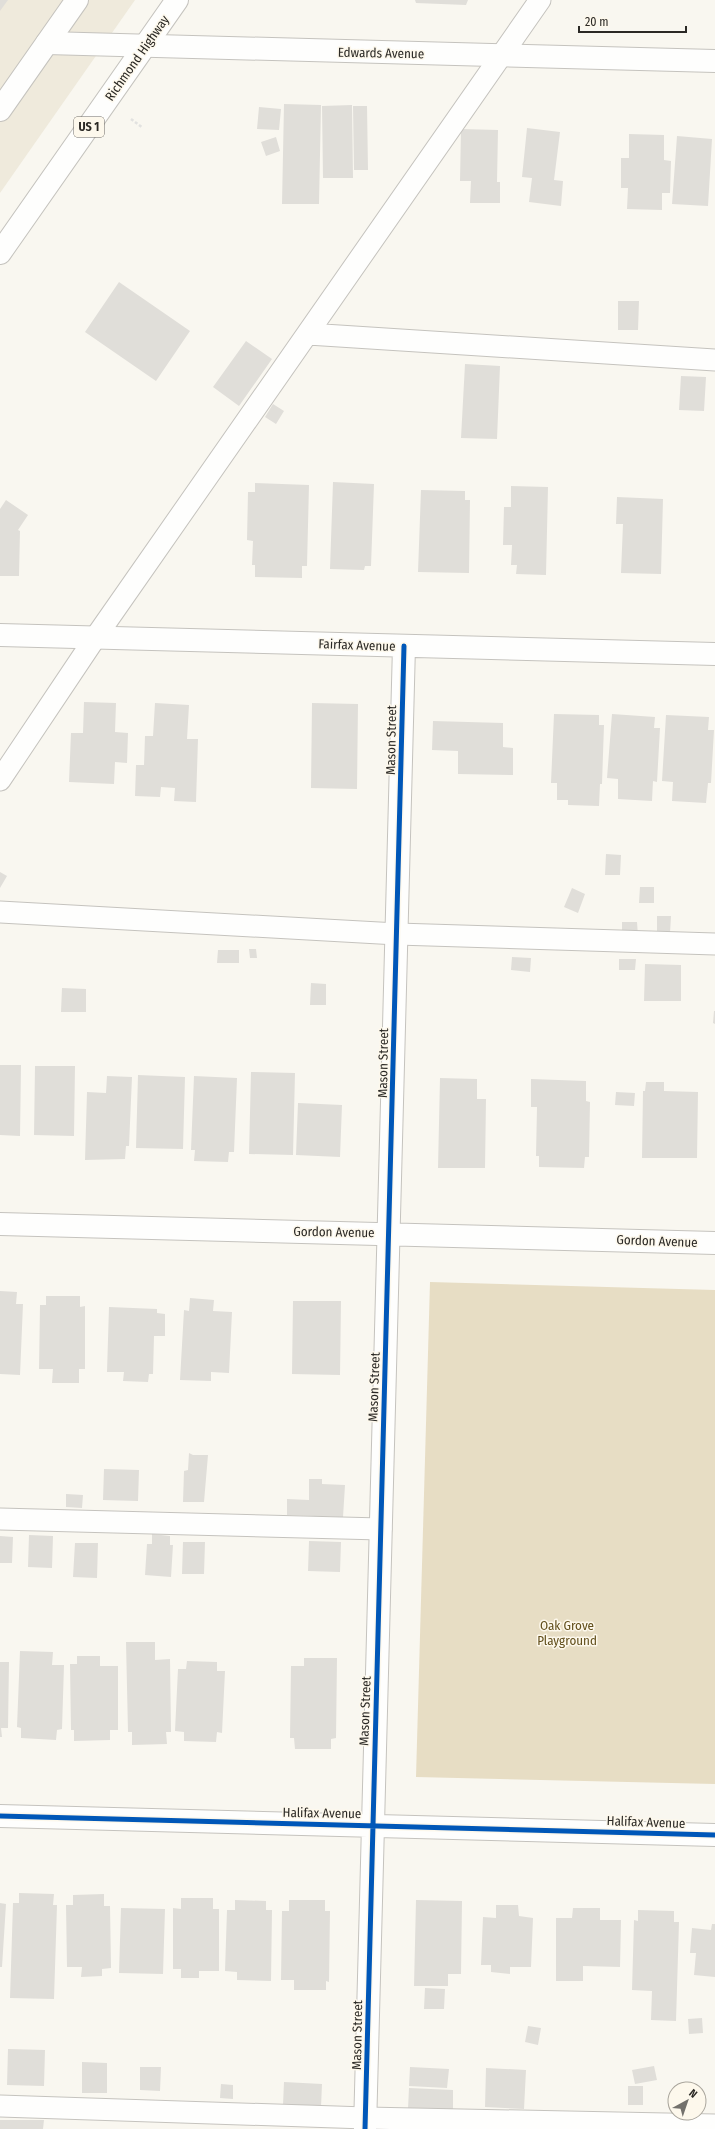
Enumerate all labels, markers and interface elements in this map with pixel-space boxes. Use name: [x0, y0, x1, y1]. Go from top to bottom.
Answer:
scale bar: [579, 8, 686, 34]
street label: Richmond Highway: [102, 12, 172, 104]
text: 20 m: [585, 15, 609, 29]
street label: Edwards Avenue: [338, 45, 424, 61]
road number: US 1: [74, 117, 104, 137]
street label: Fairfax Avenue: [318, 636, 396, 654]
street label: Mason Street: [383, 704, 399, 775]
street label: Mason Street: [375, 1027, 391, 1098]
street label: Gordon Avenue: [293, 1224, 375, 1240]
street label: Gordon Avenue: [616, 1232, 698, 1250]
street label: Mason Street: [365, 1351, 383, 1422]
park label: Oak Grove Playground: [537, 1618, 597, 1648]
street label: Mason Street: [356, 1675, 374, 1746]
street label: Halifax Avenue: [283, 1805, 361, 1821]
street label: Halifax Avenue: [606, 1813, 686, 1831]
street label: Mason Street: [349, 1999, 365, 2070]
north arrow: [667, 2081, 707, 2121]
text: N: [686, 2087, 700, 2101]

